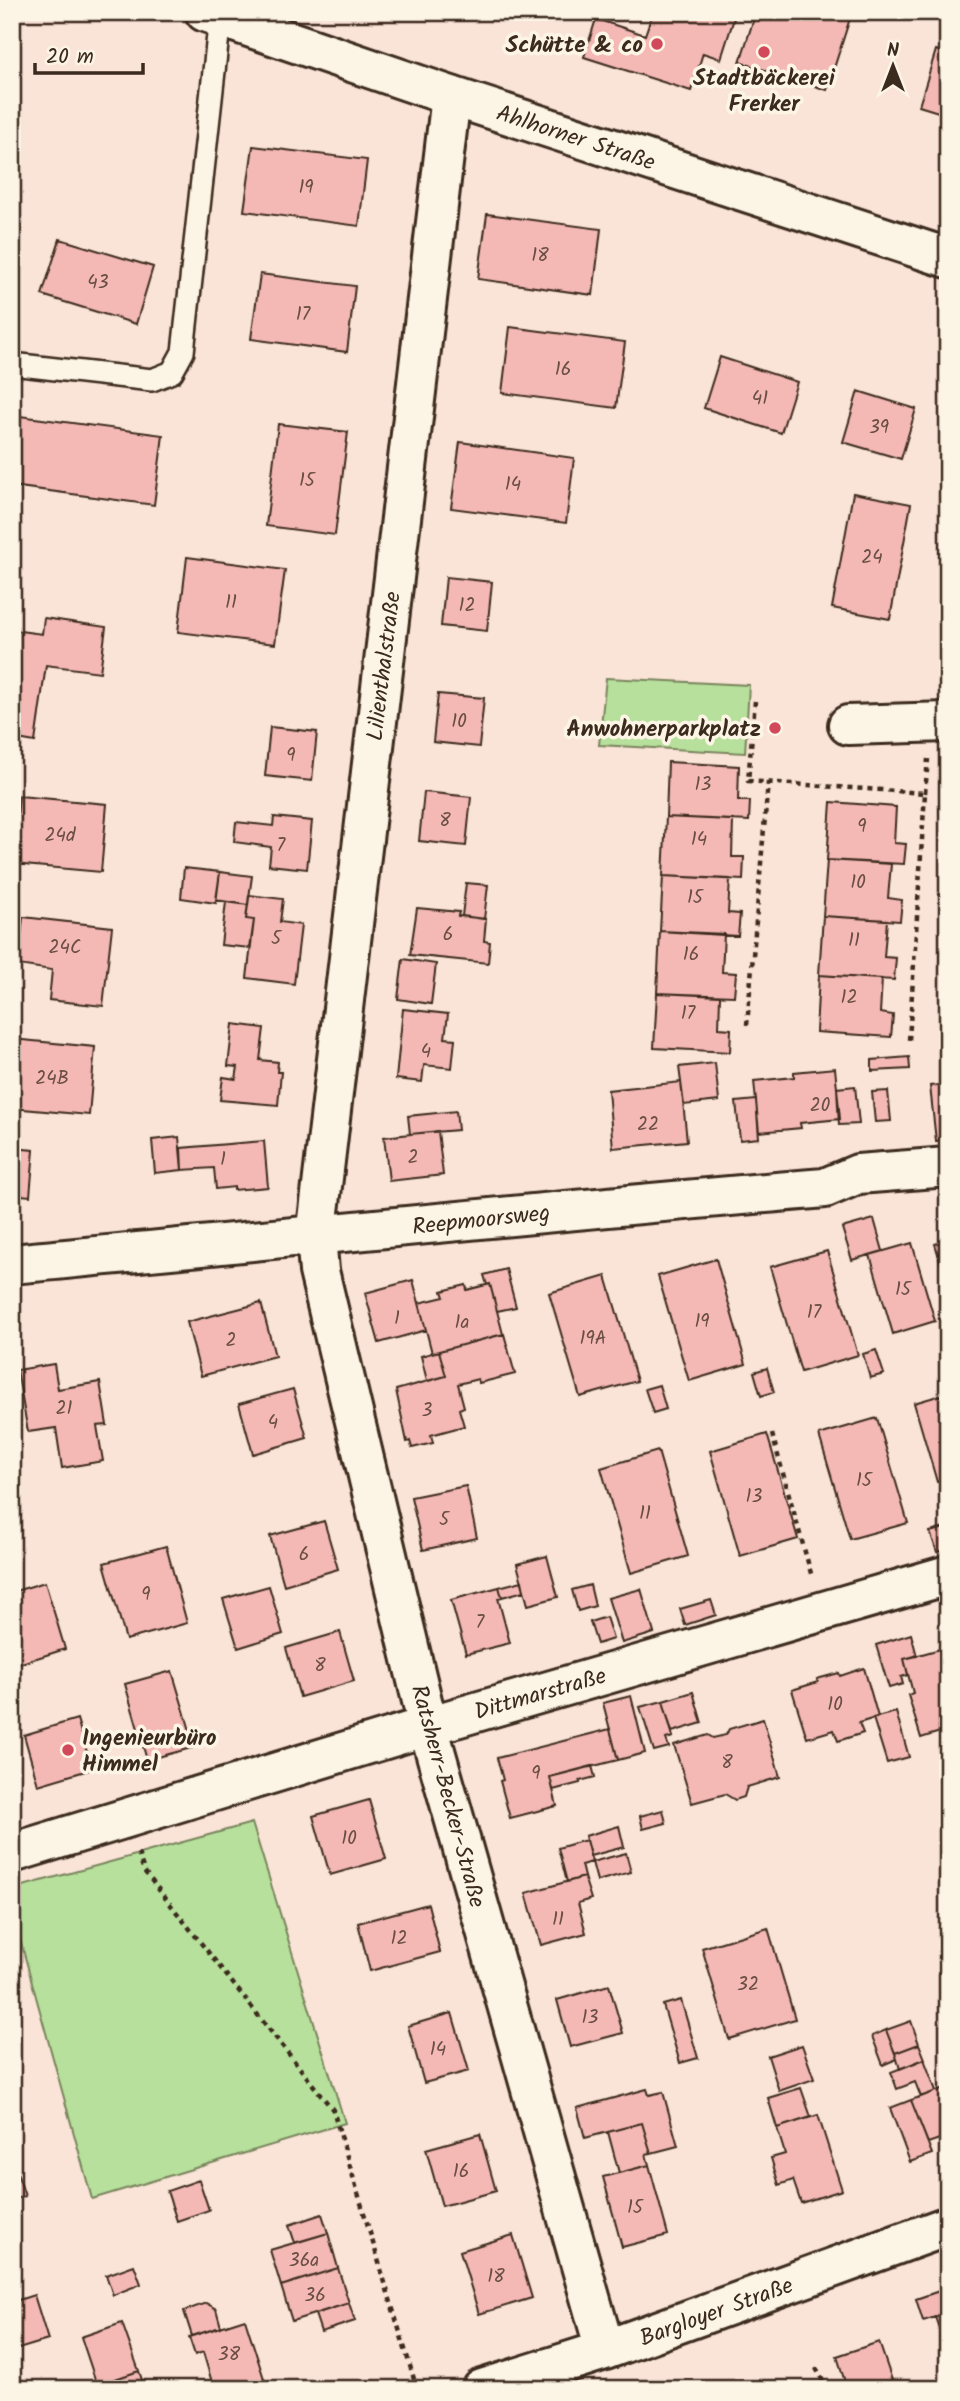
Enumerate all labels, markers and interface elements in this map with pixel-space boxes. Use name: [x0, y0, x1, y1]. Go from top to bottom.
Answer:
place label: Schütte & co: [506, 28, 643, 64]
scale bar: [35, 32, 144, 76]
north arrow: [858, 32, 928, 102]
marker: Schütte & co: [649, 36, 665, 52]
text: N: [887, 36, 899, 66]
text: 20 m: [46, 41, 94, 74]
marker: Stadtbäckerei Frerker: [756, 44, 772, 60]
place label: Stadtbäckerei Frerker: [693, 61, 836, 123]
street label: Ahlhorner Straße: [491, 96, 659, 182]
house number: 19: [298, 173, 314, 203]
house number: 18: [531, 241, 549, 271]
house number: 43: [87, 268, 109, 298]
house number: 17: [296, 300, 312, 330]
house number: 16: [555, 355, 571, 385]
house number: 41: [752, 384, 768, 414]
house number: 39: [869, 413, 889, 443]
house number: 15: [299, 466, 317, 496]
house number: 14: [505, 470, 521, 500]
house number: 24: [861, 543, 883, 573]
house number: 11: [225, 588, 237, 618]
street label: Lilienthalstraße: [358, 589, 412, 743]
house number: 12: [458, 591, 476, 621]
house number: 10: [451, 707, 467, 737]
place label: Anwohnerparkplatz: [566, 712, 761, 748]
marker: Anwohnerparkplatz: [767, 720, 783, 736]
house number: 9: [286, 741, 296, 771]
house number: 13: [695, 770, 712, 800]
house number: 8: [439, 806, 451, 836]
house number: 9: [857, 812, 867, 842]
house number: 24d: [45, 821, 76, 851]
house number: 14: [691, 825, 707, 855]
house number: 7: [277, 831, 287, 861]
house number: 10: [850, 868, 866, 898]
house number: 15: [687, 883, 705, 913]
house number: 6: [443, 920, 453, 950]
house number: 5: [271, 924, 283, 954]
house number: 11: [848, 926, 860, 956]
house number: 24C: [49, 933, 81, 963]
house number: 16: [683, 940, 699, 970]
house number: 12: [840, 983, 858, 1013]
house number: 17: [681, 999, 697, 1029]
house number: 4: [421, 1037, 431, 1067]
house number: 24B: [35, 1064, 69, 1094]
house number: 20: [810, 1091, 830, 1121]
house number: 22: [637, 1110, 659, 1140]
house number: 2: [407, 1143, 419, 1173]
house number: 1: [220, 1145, 226, 1175]
street label: Reepmoorsweg: [410, 1196, 552, 1246]
house number: 15: [895, 1275, 913, 1305]
house number: 17: [807, 1298, 823, 1328]
house number: 1: [394, 1304, 400, 1334]
house number: 19: [694, 1307, 710, 1337]
house number: 1a: [455, 1308, 469, 1338]
house number: 19A: [580, 1324, 606, 1354]
house number: 2: [225, 1326, 237, 1356]
house number: 21: [55, 1394, 73, 1424]
house number: 3: [422, 1396, 433, 1426]
house number: 4: [268, 1408, 278, 1438]
house number: 15: [856, 1466, 874, 1496]
house number: 13: [746, 1482, 763, 1512]
house number: 11: [639, 1499, 651, 1529]
house number: 5: [439, 1505, 451, 1535]
house number: 6: [299, 1540, 309, 1570]
house number: 9: [141, 1580, 151, 1610]
house number: 7: [476, 1608, 486, 1638]
house number: 8: [314, 1651, 326, 1681]
street label: Dittmarstraße: [470, 1659, 611, 1731]
street label: Ratsherr-Becker-Straße: [400, 1681, 494, 1912]
house number: 10: [827, 1690, 843, 1720]
place label: Ingenieurbüro Himmel: [82, 1721, 216, 1783]
marker: Ingenieurbüro Himmel: [60, 1742, 76, 1758]
house number: 8: [721, 1748, 733, 1778]
house number: 9: [531, 1759, 541, 1789]
house number: 10: [341, 1824, 357, 1854]
house number: 11: [552, 1905, 564, 1935]
house number: 12: [390, 1924, 408, 1954]
house number: 32: [737, 1970, 759, 2000]
house number: 13: [582, 2003, 599, 2033]
house number: 14: [430, 2035, 446, 2065]
house number: 16: [453, 2157, 469, 2187]
house number: 15: [627, 2193, 645, 2223]
house number: 36a: [289, 2246, 319, 2276]
house number: 18: [487, 2262, 505, 2292]
street label: Bargloyer Straße: [635, 2268, 799, 2357]
house number: 36: [304, 2281, 326, 2311]
house number: 38: [218, 2340, 241, 2370]

